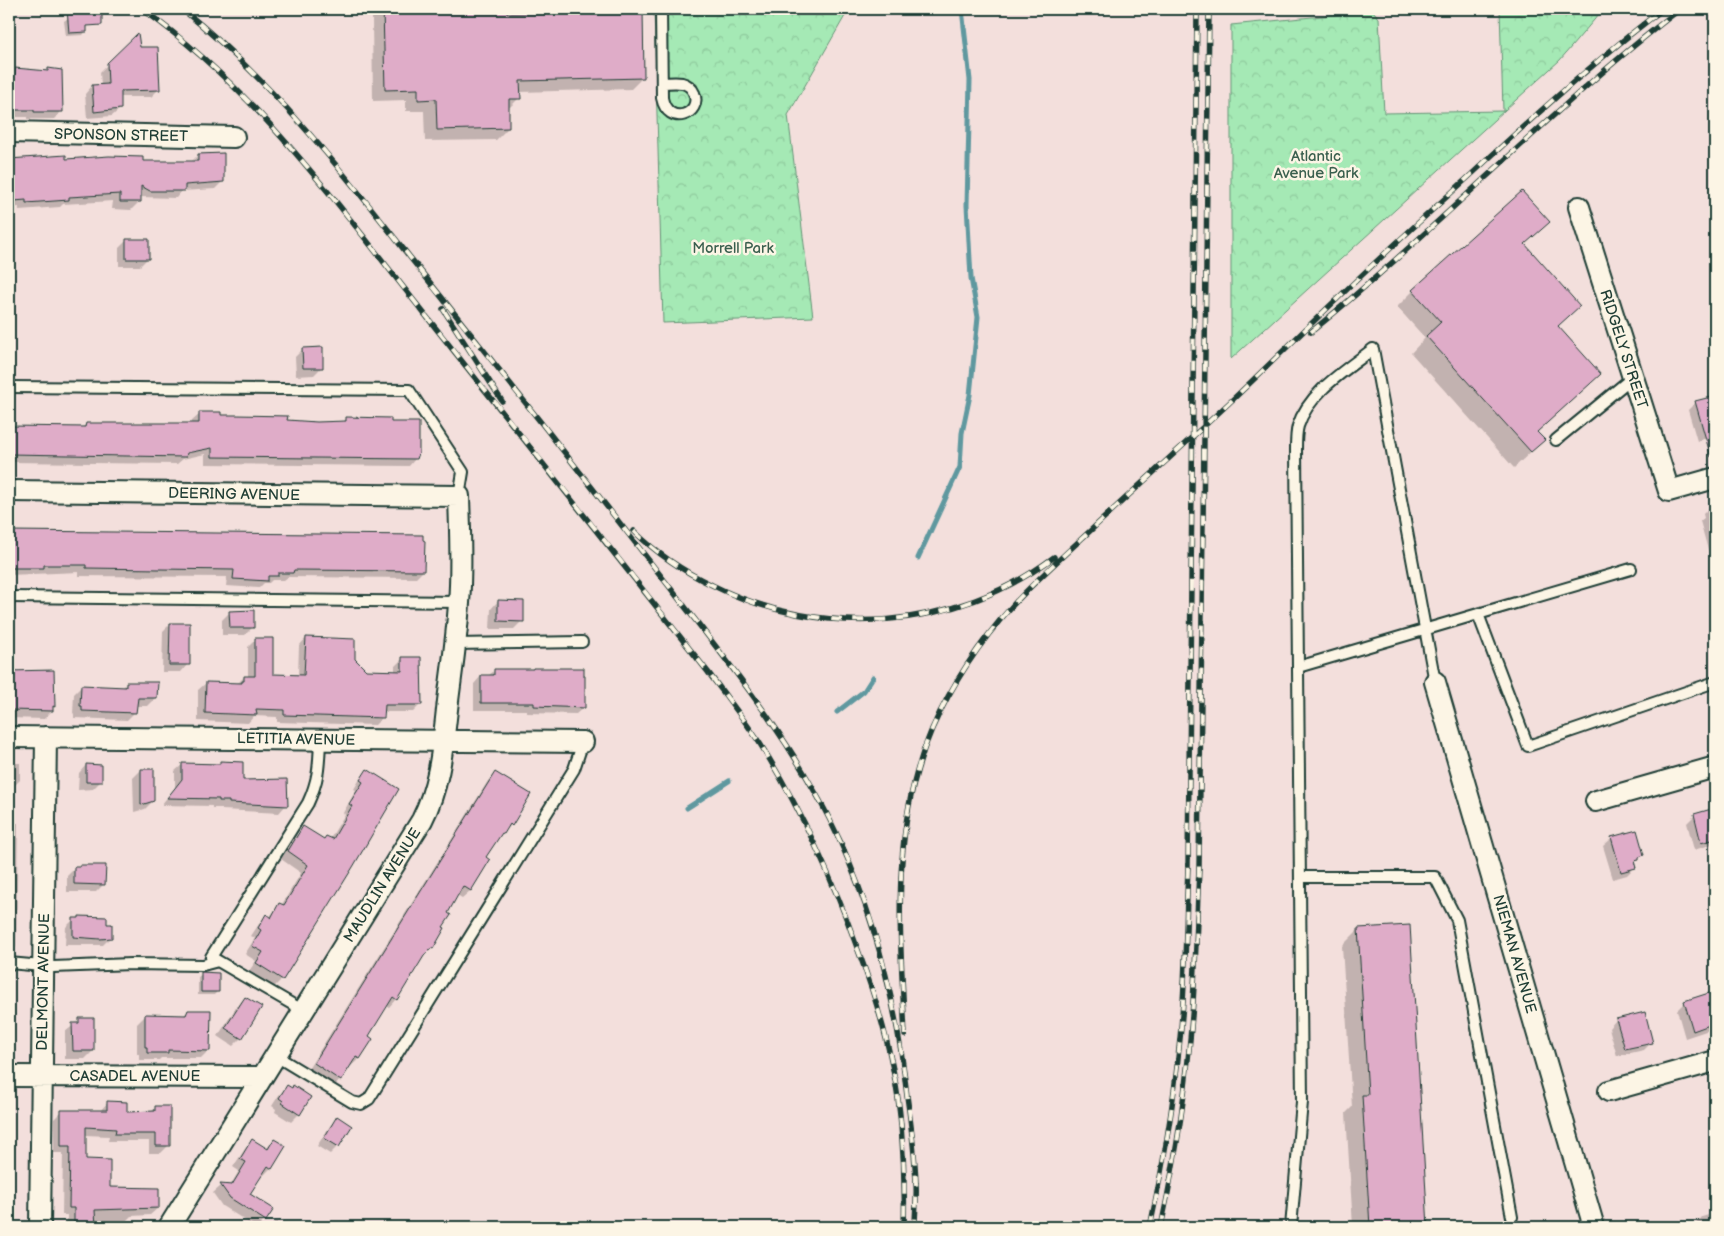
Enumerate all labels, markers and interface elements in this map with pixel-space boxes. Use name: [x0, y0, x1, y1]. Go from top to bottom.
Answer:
street label: SPONSON STREET: [54, 125, 188, 146]
park label: Atlantic Avenue Park: [1274, 147, 1359, 183]
park label: Morrell Park: [692, 239, 775, 258]
street label: RIDGELY STREET: [1595, 287, 1652, 411]
street label: DEERING AVENUE: [168, 484, 300, 505]
street label: LETITIA AVENUE: [237, 729, 355, 750]
street label: MAUDLIN AVENUE: [340, 824, 425, 946]
street label: NIEMAN AVENUE: [1489, 893, 1541, 1016]
street label: DELMONT AVENUE: [33, 913, 54, 1051]
street label: CASADEL AVENUE: [70, 1067, 200, 1086]

